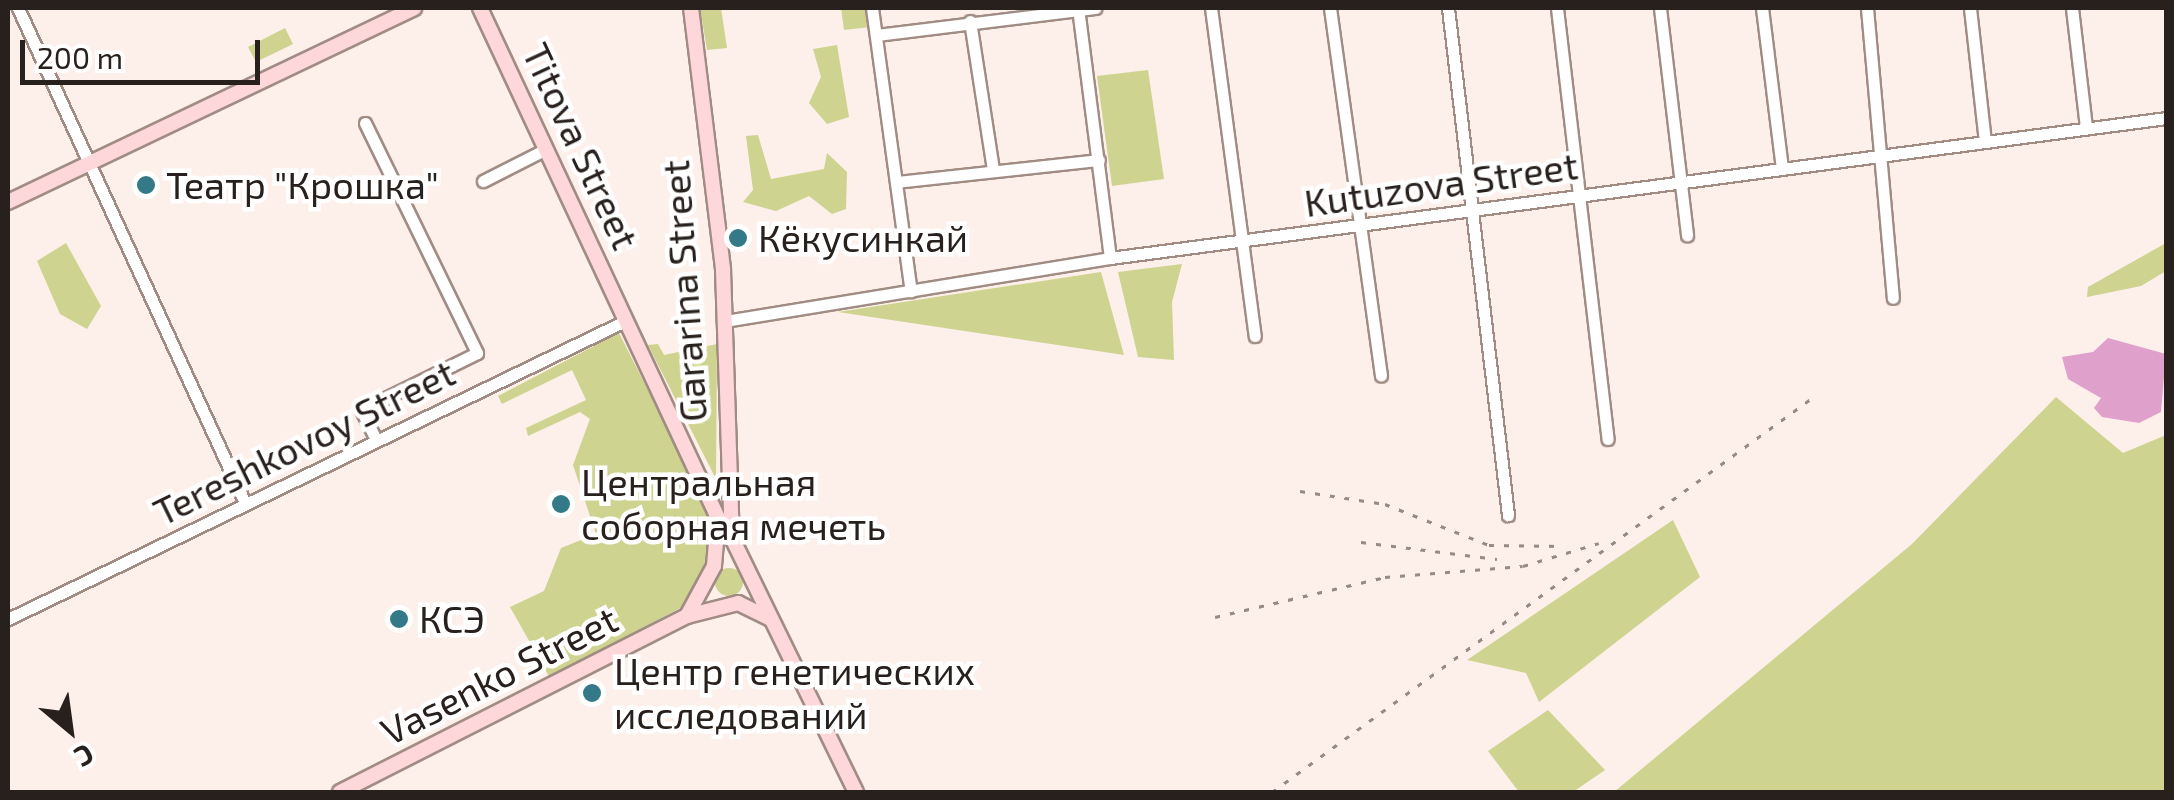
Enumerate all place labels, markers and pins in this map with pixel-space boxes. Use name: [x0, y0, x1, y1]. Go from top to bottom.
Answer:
place label: Театр "Крошка": [166, 162, 439, 208]
marker: Театр "Крошка": [135, 174, 157, 196]
place label: Кёкусинкай: [758, 215, 968, 261]
marker: Кёкусинкай: [727, 227, 749, 249]
place label: Центральная соборная мечеть: [581, 459, 886, 548]
marker: Центральная соборная мечеть: [550, 493, 572, 515]
place label: КСЭ: [419, 596, 485, 642]
marker: КСЭ: [388, 608, 410, 630]
place label: Центр генетических исследований: [614, 648, 975, 738]
marker: Центр генетических исследований: [579, 680, 605, 706]

